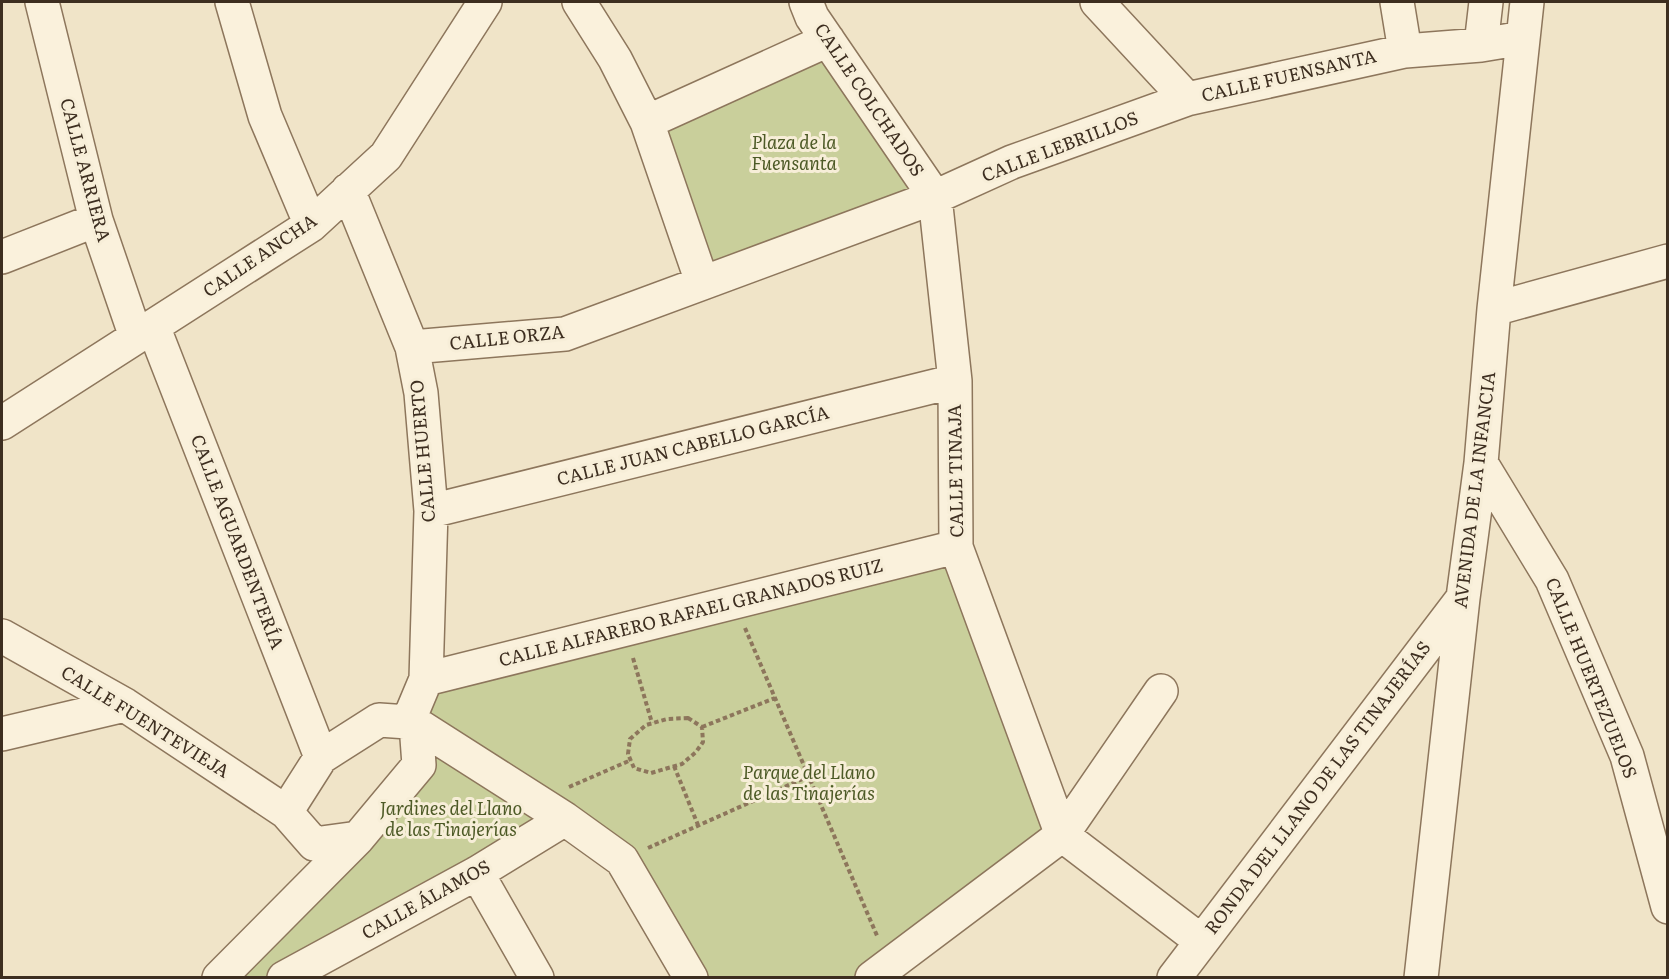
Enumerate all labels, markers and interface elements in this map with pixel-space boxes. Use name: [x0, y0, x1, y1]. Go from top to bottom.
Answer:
street label: CALLE COLCHADOS: [809, 17, 932, 181]
street label: CALLE FUENSANTA: [1198, 41, 1379, 108]
street label: CALLE ARRIERA: [54, 95, 119, 245]
street label: CALLE LEBRILLOS: [977, 103, 1142, 188]
park label: Plaza de la Fuensanta: [751, 128, 838, 176]
street label: CALLE ANCHA: [197, 207, 322, 303]
street label: CALLE ORZA: [448, 317, 566, 356]
street label: AVENIDA DE LA INFANCIA: [1446, 370, 1501, 610]
street label: CALLE HUERTO: [402, 379, 441, 524]
street label: CALLE JUAN CABELLO GARCÍA: [554, 398, 832, 491]
street label: CALLE TINAJA: [940, 404, 969, 538]
street label: CALLE AGUARDENTERÍA: [185, 430, 292, 653]
street label: CALLE ALFARERO RAFAEL GRANADOS RUIZ: [496, 551, 886, 672]
street label: CALLE HUERTEZUELOS: [1540, 573, 1645, 782]
street label: RONDA DEL LLANO DE LAS TINAJERÍAS: [1197, 635, 1436, 939]
street label: CALLE FUENTEVIEJA: [56, 658, 235, 784]
park label: Parque del Llano de las Tinajerías: [742, 758, 876, 806]
park label: Jardines del Llano de las Tinajerías: [380, 794, 522, 842]
street label: CALLE ÁLAMOS: [356, 852, 495, 945]

